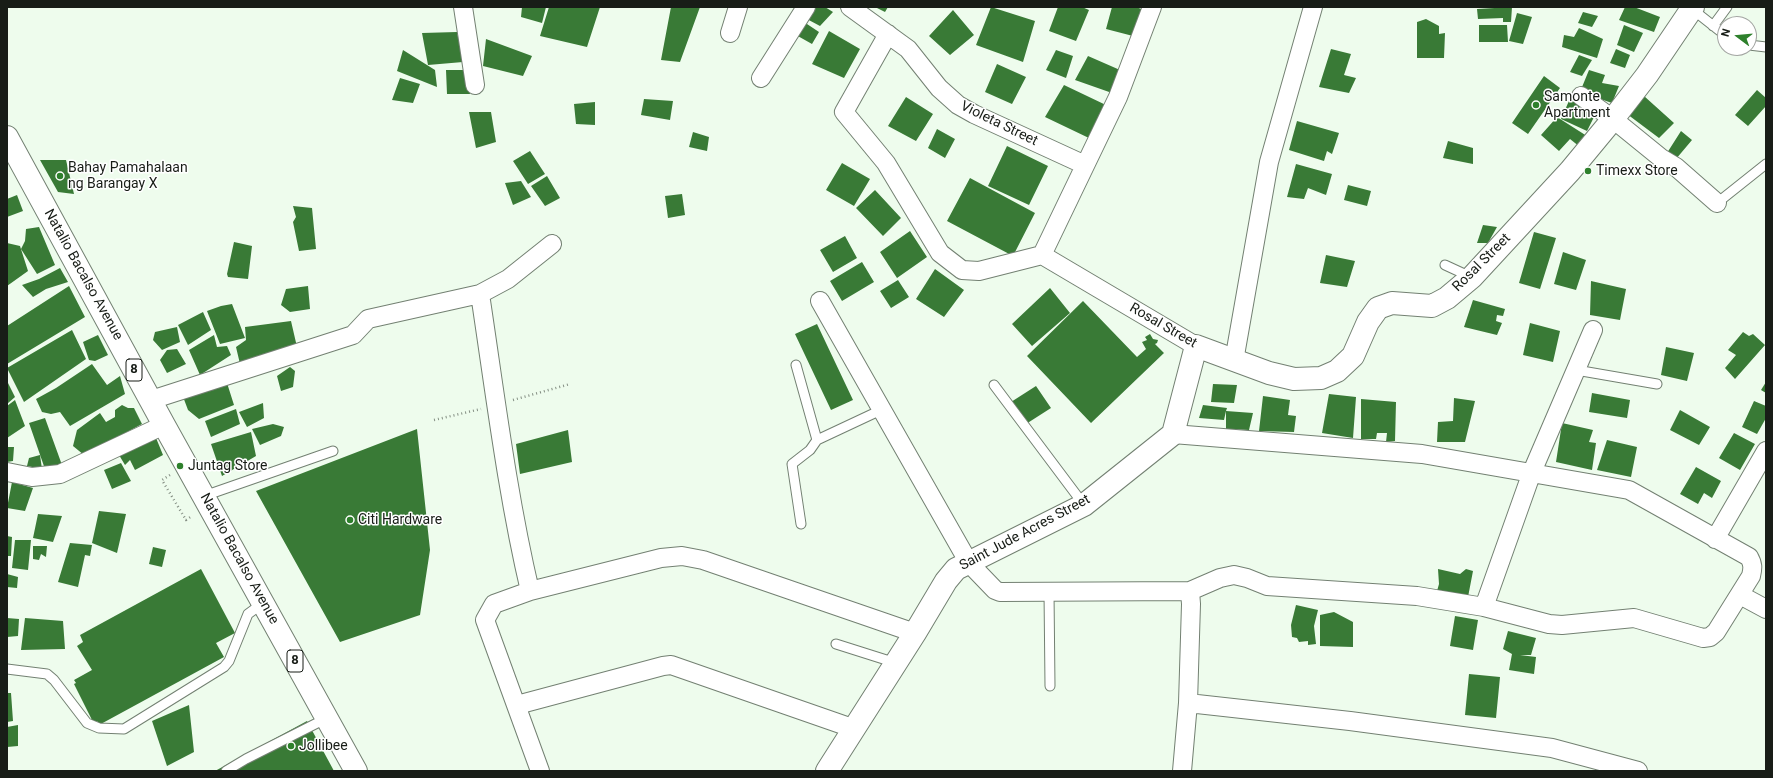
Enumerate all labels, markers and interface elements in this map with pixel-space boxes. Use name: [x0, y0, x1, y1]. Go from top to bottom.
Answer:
north arrow: [1717, 16, 1757, 56]
text: N: [1719, 27, 1733, 38]
place label: Samonte Apartment: [1544, 89, 1610, 122]
street label: Violeta Street: [958, 98, 1040, 150]
marker: Samonte Apartment: [1531, 100, 1541, 110]
place label: Bahay Pamahalaan ng Barangay X: [68, 160, 188, 192]
place label: Timexx Store: [1596, 163, 1678, 179]
marker: Timexx Store: [1583, 166, 1593, 176]
marker: Bahay Pamahalaan ng Barangay X: [55, 171, 65, 181]
street label: Natalio Bacalso Avenue: [40, 207, 126, 343]
street label: Rosal Street: [1449, 230, 1515, 296]
street label: Rosal Street: [1126, 300, 1200, 352]
road number: 8: [126, 359, 142, 381]
place label: Juntag Store: [188, 458, 267, 474]
marker: Juntag Store: [175, 461, 185, 471]
street label: Natalio Bacalso Avenue: [196, 491, 282, 627]
street label: Saint Jude Acres Street: [957, 491, 1093, 575]
place label: Citi Hardware: [358, 512, 442, 528]
marker: Citi Hardware: [345, 515, 355, 525]
road number: 8: [287, 650, 303, 672]
place label: Jollibee: [299, 738, 348, 754]
marker: Jollibee: [286, 741, 296, 751]

